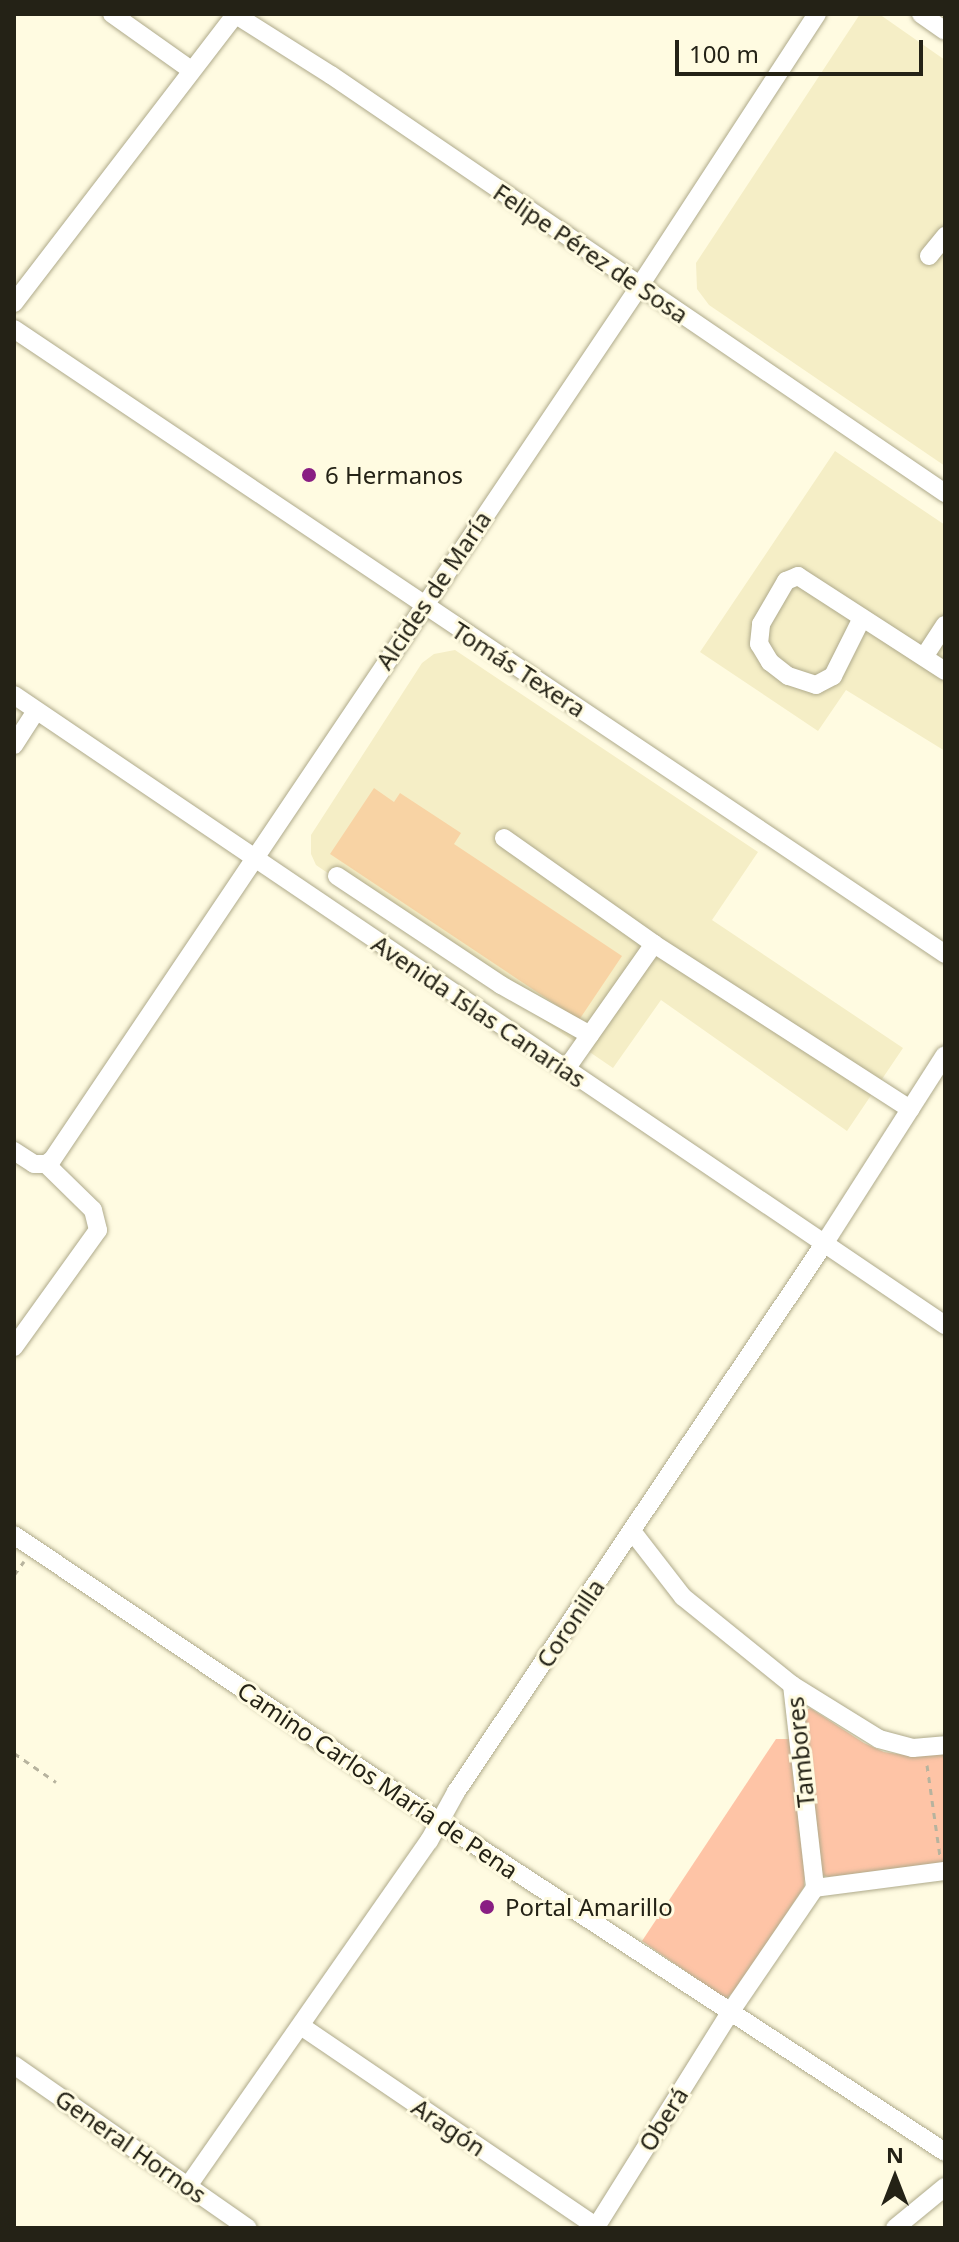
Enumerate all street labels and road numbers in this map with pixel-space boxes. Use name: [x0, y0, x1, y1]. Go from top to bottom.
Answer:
street label: Felipe Pérez de Sosa: [488, 177, 694, 329]
street label: Alcides de María: [369, 505, 497, 675]
street label: Tomás Texera: [447, 615, 591, 723]
street label: Avenida Islas Canarias: [367, 929, 591, 1093]
street label: Coronilla: [530, 1573, 610, 1673]
street label: Camino Carlos María de Pena: [232, 1675, 524, 1885]
street label: Tambores: [780, 1695, 820, 1809]
street label: Oberá: [632, 2082, 694, 2156]
street label: General Hornos: [50, 2083, 212, 2209]
street label: Aragón: [407, 2092, 491, 2162]

